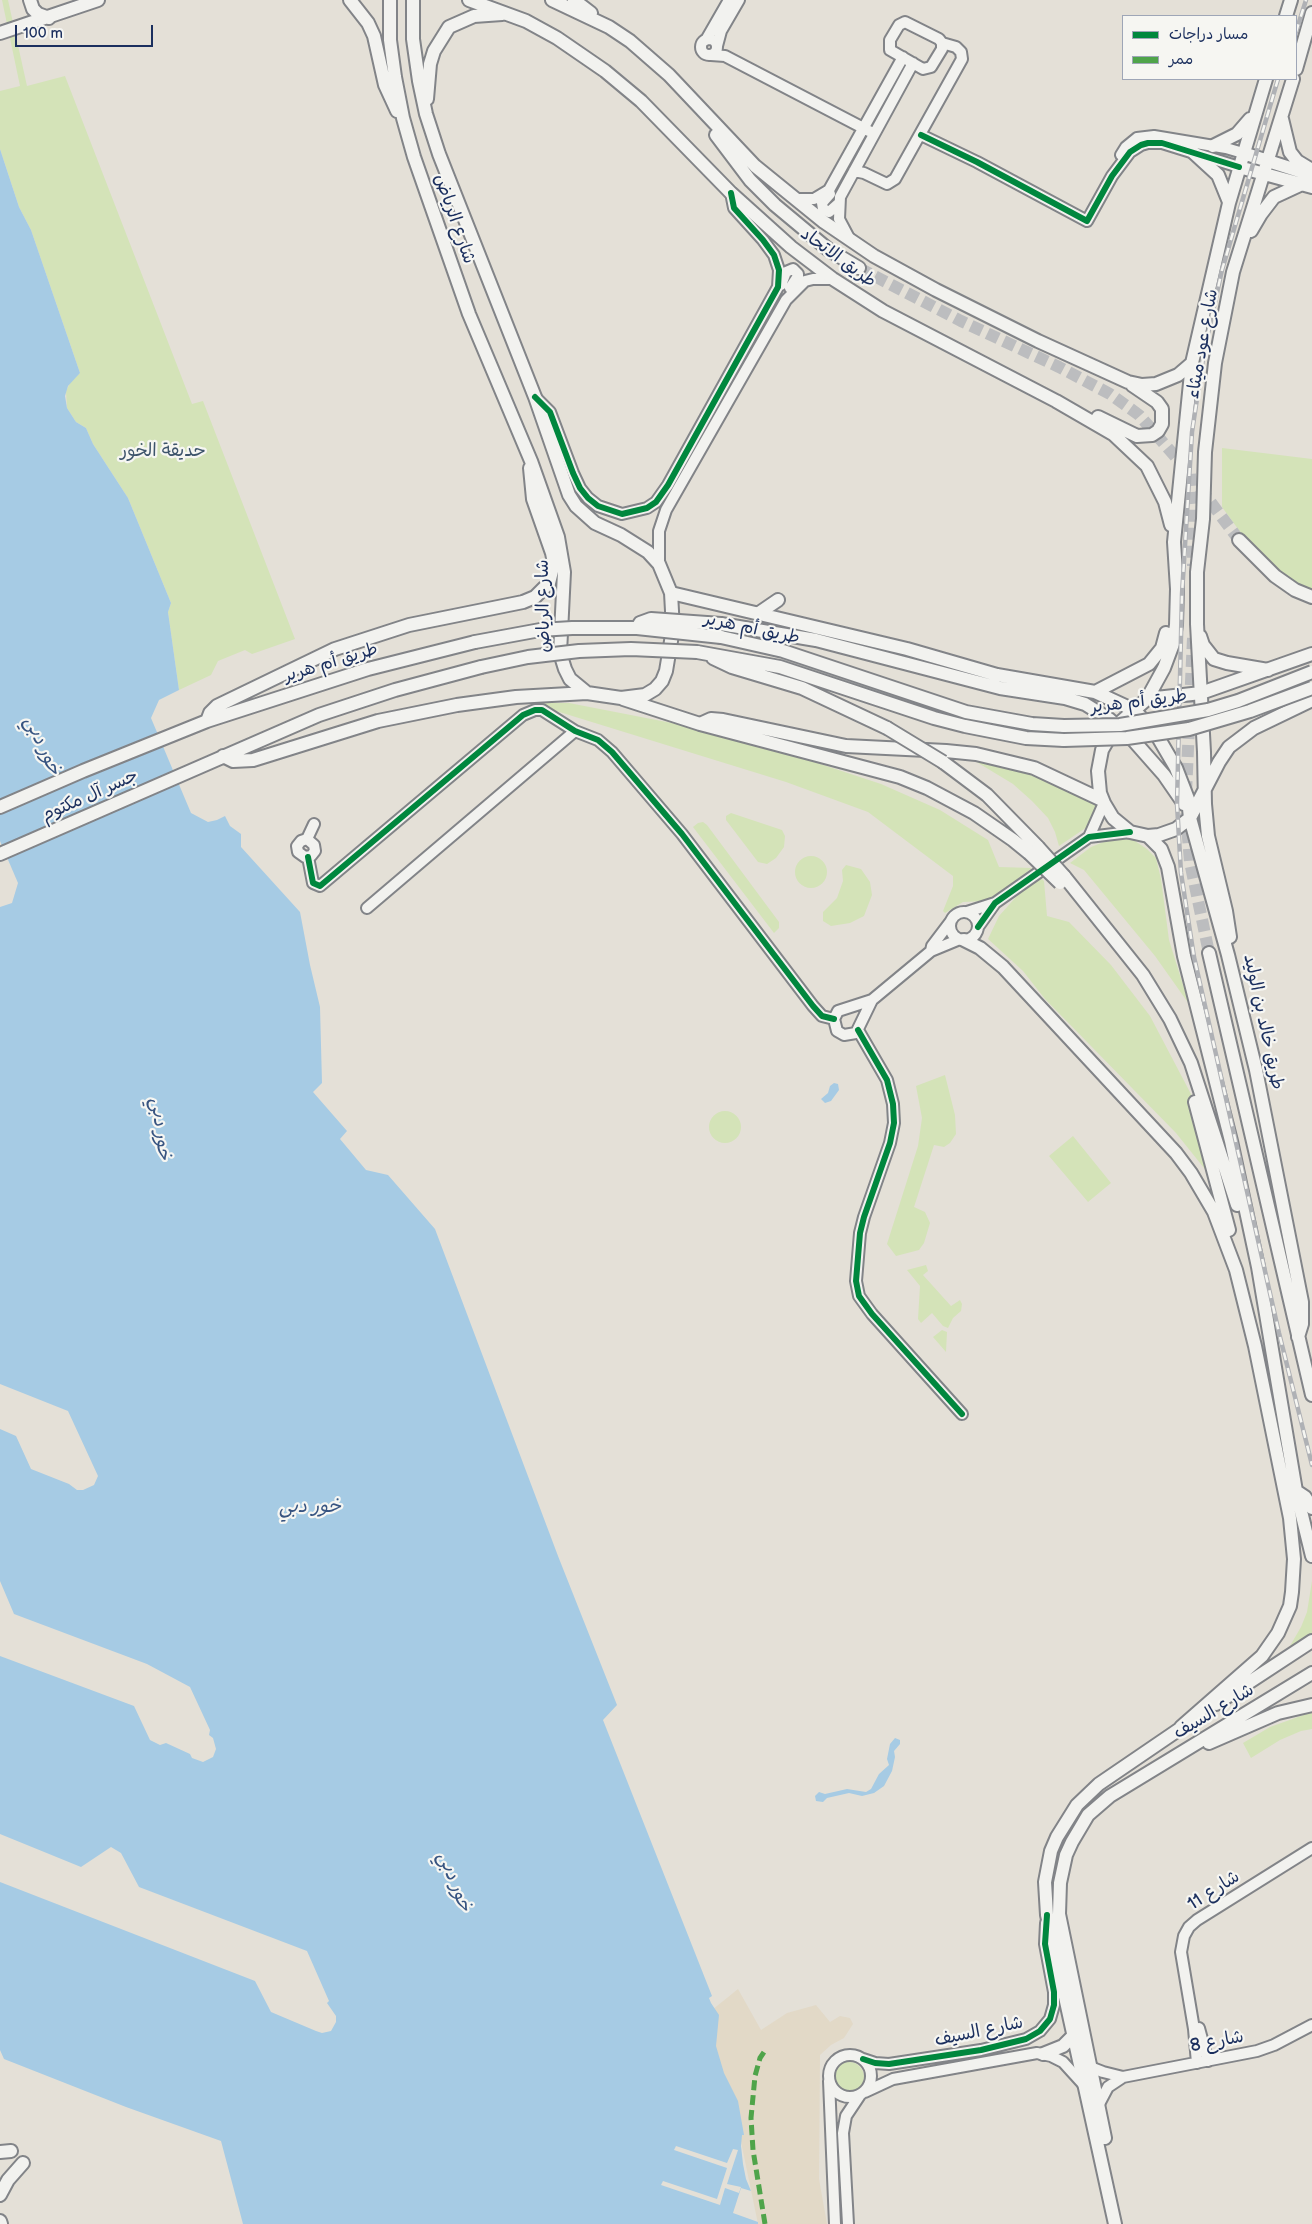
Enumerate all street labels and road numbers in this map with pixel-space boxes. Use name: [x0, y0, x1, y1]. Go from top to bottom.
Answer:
street label: شارع الرياض: [429, 171, 479, 267]
street label: طريق الاتحاد: [796, 223, 880, 293]
street label: شارع عود ميثاء: [1183, 287, 1223, 401]
street label: شارع الرياض: [532, 559, 556, 653]
street label: طريق أم هرير: [702, 608, 802, 650]
street label: طريق أم هرير: [281, 638, 381, 688]
street label: طريق أم هرير: [1089, 685, 1189, 719]
street label: جسر آل مكتوم: [38, 765, 142, 827]
street label: طريق خالد بن الوليد: [1238, 952, 1288, 1092]
street label: شارع السيف: [1170, 1680, 1258, 1744]
street label: شارع 11: [1184, 1866, 1244, 1916]
street label: شارع السيف: [933, 2012, 1025, 2052]
street label: شارع 8: [1188, 2026, 1246, 2058]

